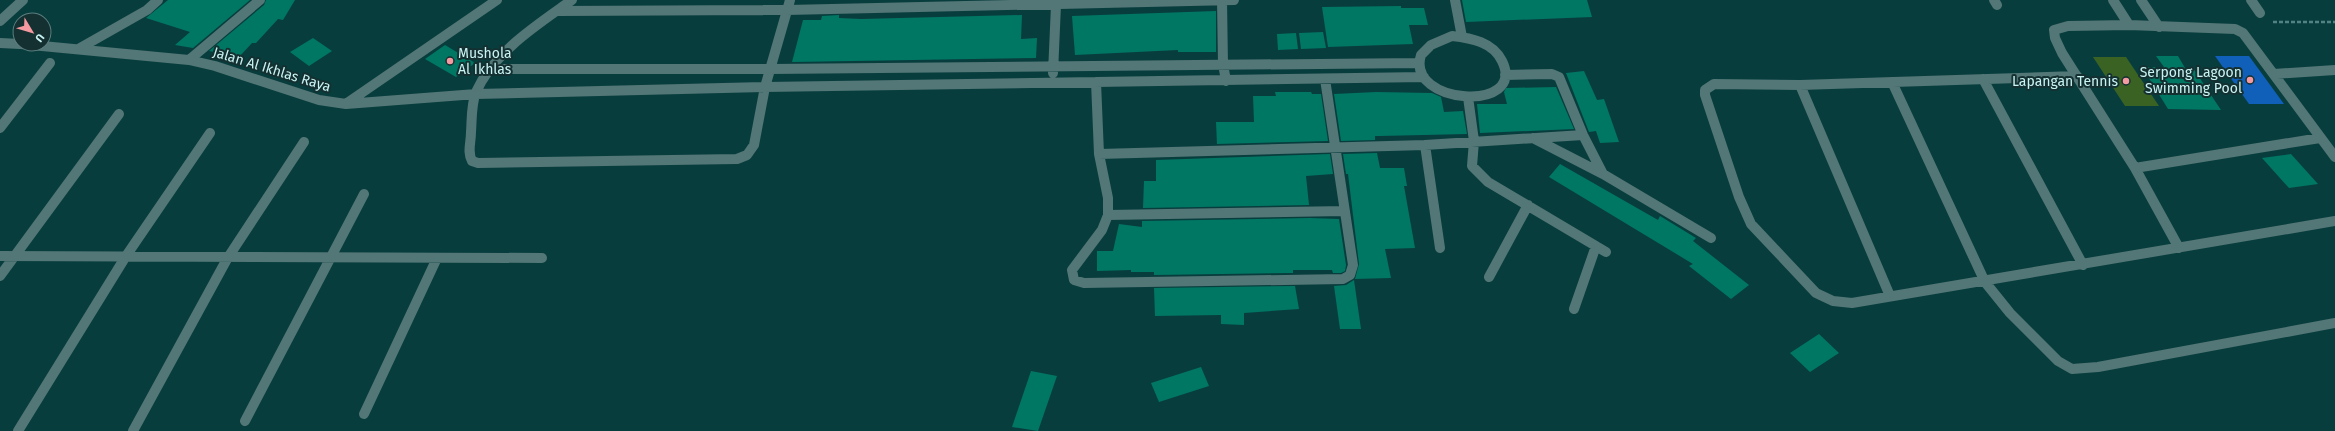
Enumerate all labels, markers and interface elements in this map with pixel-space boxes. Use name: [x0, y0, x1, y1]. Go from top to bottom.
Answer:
north arrow: [12, 12, 52, 52]
text: U: [32, 31, 47, 45]
street label: Jalan Al Ikhlas Raya: [211, 43, 333, 96]
place label: Mushola Al Ikhlas: [458, 45, 512, 78]
marker: Mushola Al Ikhlas: [445, 56, 455, 66]
place label: Serpong Lagoon Swimming Pool: [2140, 64, 2242, 97]
place label: Lapangan Tennis: [2012, 73, 2118, 90]
marker: Serpong Lagoon Swimming Pool: [2245, 75, 2255, 85]
marker: Lapangan Tennis: [2121, 76, 2131, 86]

